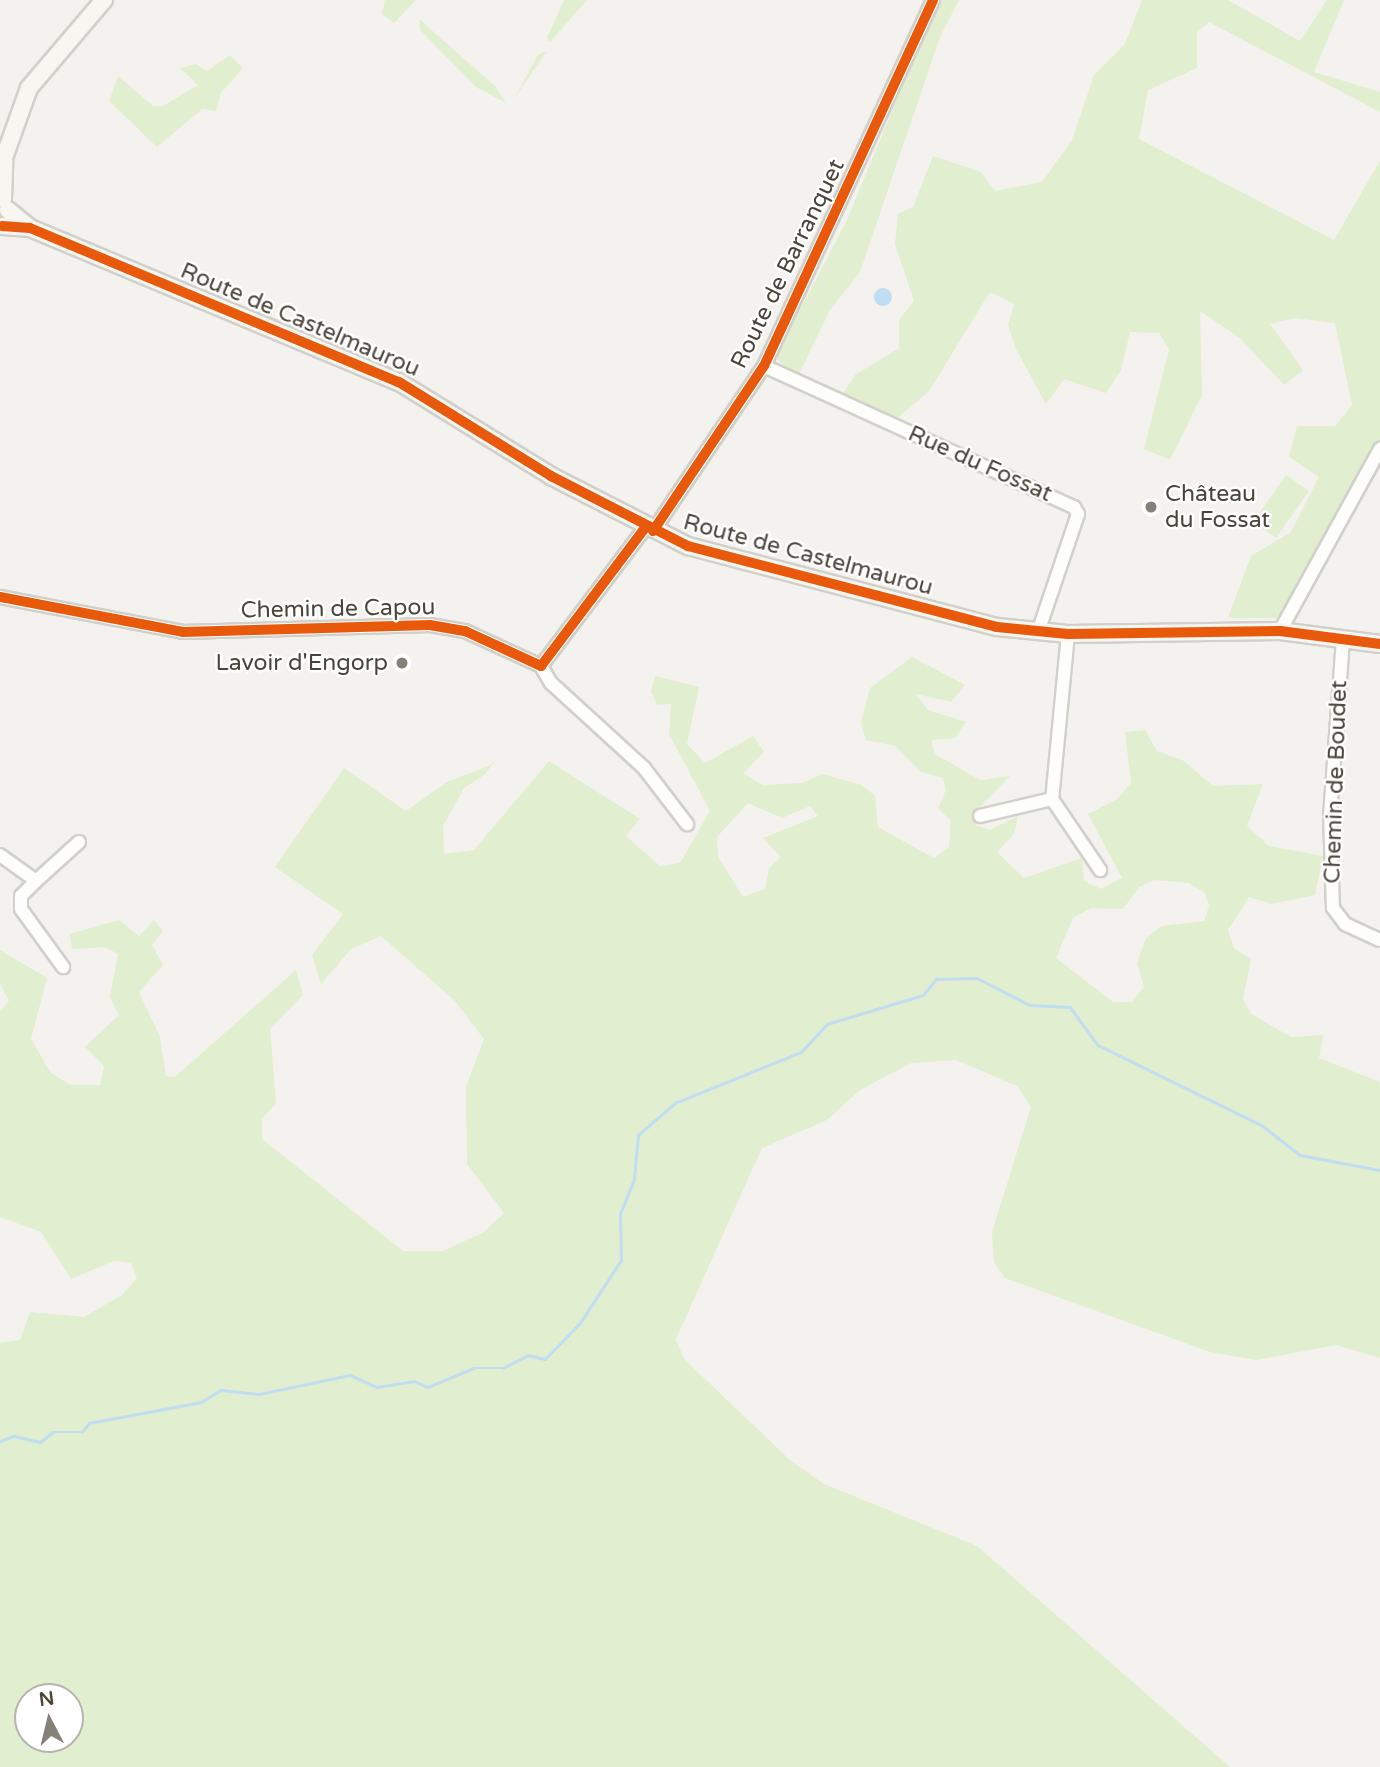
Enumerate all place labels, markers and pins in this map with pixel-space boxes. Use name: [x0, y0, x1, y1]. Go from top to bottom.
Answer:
place label: Château du Fossat: [1165, 480, 1270, 534]
marker: Château du Fossat: [1143, 499, 1159, 515]
place label: Lavoir d'Engorp: [216, 649, 388, 677]
marker: Lavoir d'Engorp: [394, 655, 410, 671]

